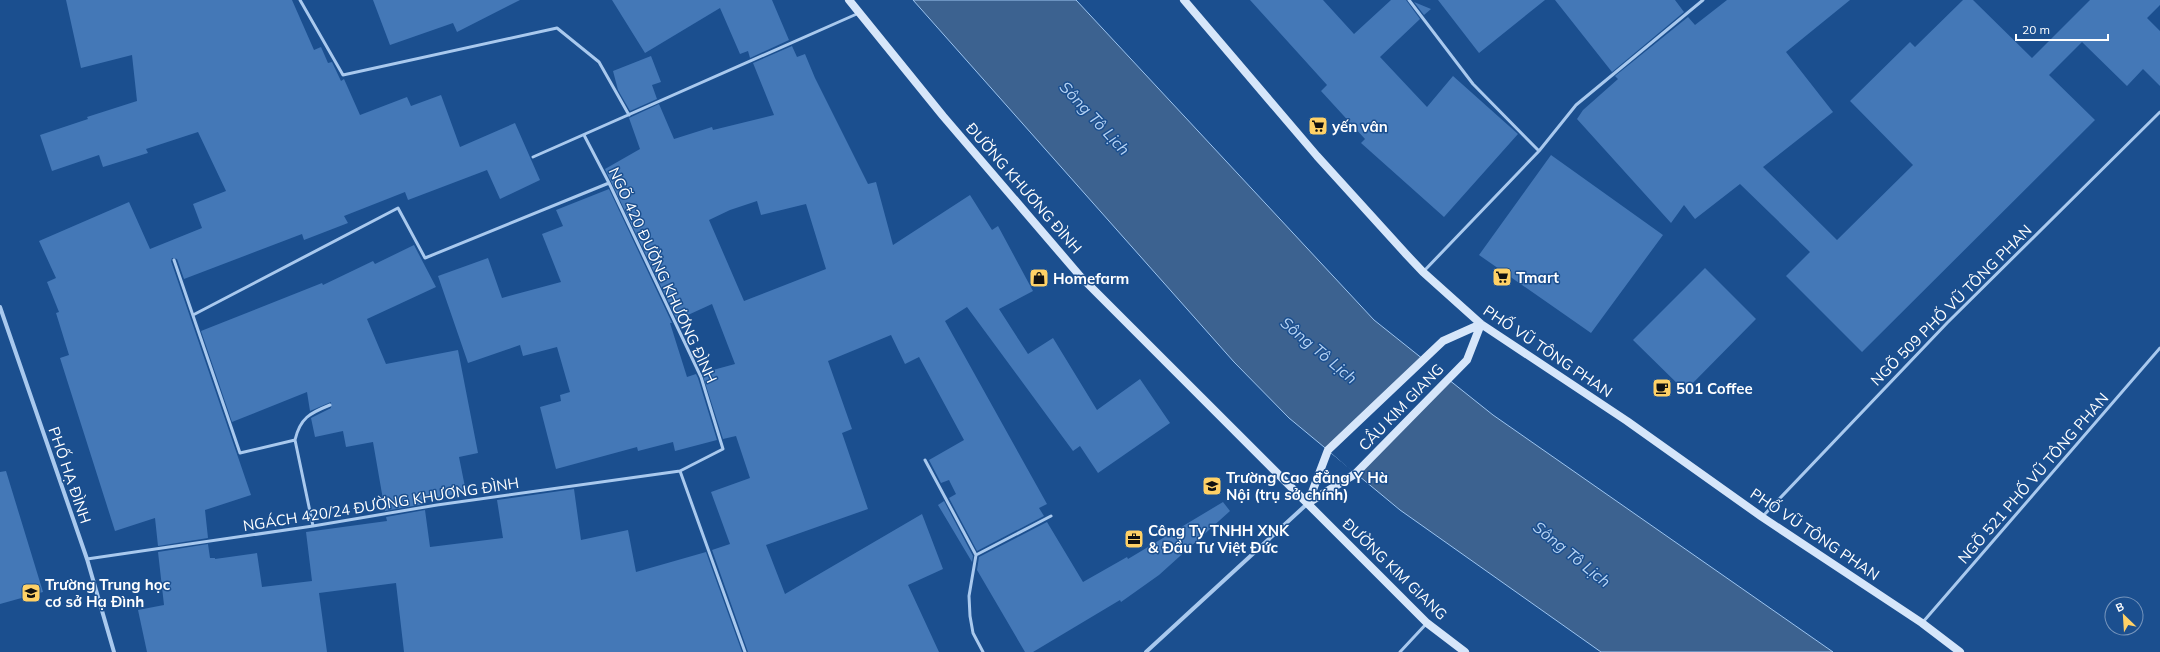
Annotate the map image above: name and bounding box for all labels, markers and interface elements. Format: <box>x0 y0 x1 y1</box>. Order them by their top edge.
scale bar <box>2016 16 2108 42</box>
text: 20 m <box>2022 22 2050 37</box>
water label: Sông Tô Lịch <box>1056 77 1134 159</box>
supermarket icon: yến vân <box>1307 115 1329 137</box>
place label: yến vân <box>1331 117 1388 136</box>
street label: ĐƯỜNG KHƯƠNG ĐÌNH <box>962 119 1086 257</box>
street label: NGÕ 420 ĐƯỜNG KHƯƠNG ĐÌNH <box>605 164 721 386</box>
street label: NGÕ 509 PHỐ VŨ TÔNG PHAN <box>1866 220 2036 390</box>
supermarket icon: Tmart <box>1491 266 1513 288</box>
shop icon: Homefarm <box>1028 267 1050 289</box>
place label: Tmart <box>1516 268 1559 287</box>
place label: Homefarm <box>1053 269 1129 288</box>
street label: PHỐ VŨ TÔNG PHAN <box>1480 300 1617 401</box>
water label: Sông Tô Lịch <box>1277 312 1361 388</box>
street label: CẦU KIM GIANG <box>1354 359 1447 455</box>
cafe icon: 501 Coffee <box>1651 377 1673 399</box>
place label: 501 Coffee <box>1676 379 1753 398</box>
street label: NGÕ 521 PHỐ VŨ TÔNG PHAN <box>1953 388 2112 567</box>
street label: PHỐ HẠ ĐÌNH <box>45 424 96 526</box>
place label: Trường Cao đẳng Y Hà Nội (trụ sở chính) <box>1226 468 1388 504</box>
street label: NGÁCH 420/24 ĐƯỜNG KHƯƠNG ĐÌNH <box>242 473 520 535</box>
school or university icon: Trường Cao đẳng Y Hà Nội (trụ sở chính) <box>1201 475 1223 497</box>
street label: PHỐ VŨ TÔNG PHAN <box>1747 483 1884 584</box>
street label: ĐƯỜNG KIM GIANG <box>1339 514 1451 624</box>
water label: Sông Tô Lịch <box>1529 517 1615 591</box>
place label: Công Ty TNHH XNK & Đầu Tư Việt Đức <box>1148 521 1290 557</box>
office icon: Công Ty TNHH XNK & Đầu Tư Việt Đức <box>1123 528 1145 550</box>
place label: Trường Trung học cơ sở Hạ Đình <box>45 575 171 611</box>
school or university icon: Trường Trung học cơ sở Hạ Đình <box>20 582 42 604</box>
north arrow <box>2104 596 2144 636</box>
text: B <box>2113 599 2127 615</box>

